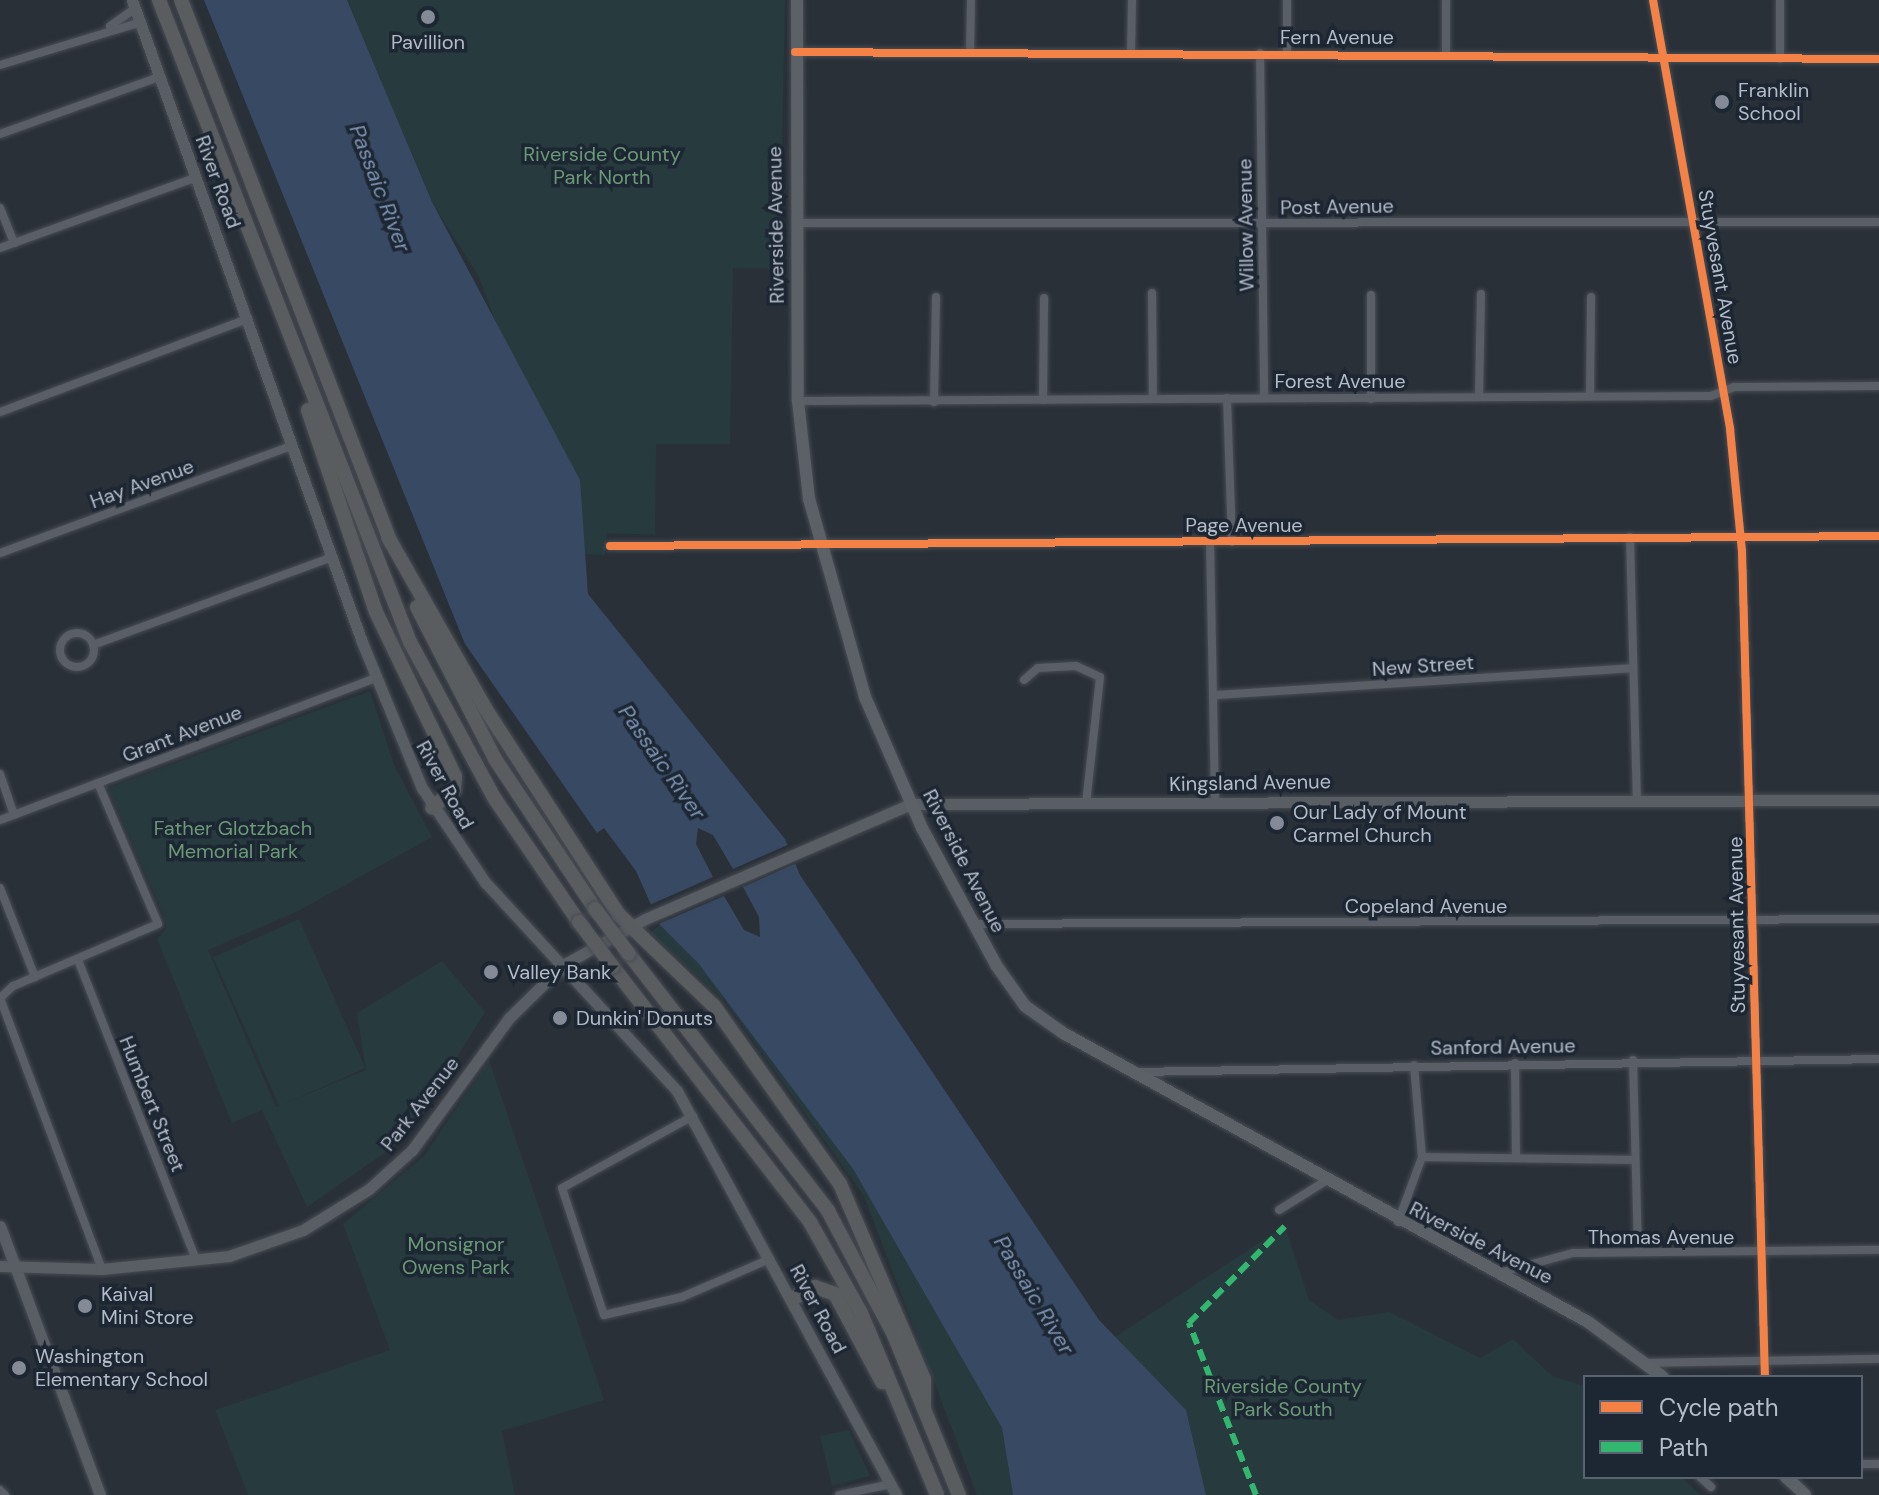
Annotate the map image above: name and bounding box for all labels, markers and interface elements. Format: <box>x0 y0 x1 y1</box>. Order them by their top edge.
marker: Pavillion <box>419 8 437 26</box>
street label: Fern Avenue <box>1280 25 1394 49</box>
place label: Pavillion <box>391 30 465 54</box>
place label: Franklin School <box>1738 78 1809 125</box>
marker: Franklin School <box>1713 93 1731 111</box>
water label: Passaic River <box>344 121 416 255</box>
street label: River Road <box>190 132 246 232</box>
park label: Riverside County Park North <box>523 142 681 189</box>
street label: Riverside Avenue <box>763 146 789 304</box>
street label: Willow Avenue <box>1233 158 1259 292</box>
street label: Stuyvesant Avenue <box>1693 188 1747 366</box>
street label: Post Avenue <box>1280 194 1394 220</box>
street label: Forest Avenue <box>1274 369 1406 393</box>
street label: Hay Avenue <box>87 454 197 514</box>
street label: Page Avenue <box>1185 513 1303 537</box>
street label: New Street <box>1371 650 1475 682</box>
street label: Grant Avenue <box>119 700 245 768</box>
water label: Passaic River <box>613 700 711 824</box>
street label: River Road <box>411 737 479 833</box>
street label: Kingsland Avenue <box>1169 770 1331 796</box>
street label: Riverside Avenue <box>918 785 1010 937</box>
place label: Our Lady of Mount Carmel Church <box>1293 800 1466 847</box>
marker: Our Lady of Mount Carmel Church <box>1268 814 1286 832</box>
park label: Father Glotzbach Memorial Park <box>154 816 312 863</box>
street label: Stuyvesant Avenue <box>1723 836 1751 1014</box>
street label: Copeland Avenue <box>1345 894 1507 918</box>
place label: Valley Bank <box>507 960 611 984</box>
marker: Valley Bank <box>482 963 500 981</box>
place label: Dunkin' Donuts <box>576 1006 713 1030</box>
marker: Dunkin' Donuts <box>551 1009 569 1027</box>
street label: Humbert Street <box>114 1033 190 1175</box>
street label: Sanford Avenue <box>1430 1034 1576 1060</box>
street label: Park Avenue <box>376 1052 464 1156</box>
street label: Riverside Avenue <box>1405 1197 1557 1289</box>
street label: Thomas Avenue <box>1588 1225 1734 1249</box>
water label: Passaic River <box>988 1231 1080 1359</box>
park label: Monsignor Owens Park <box>402 1232 510 1279</box>
street label: River Road <box>785 1260 851 1358</box>
place label: Kaival Mini Store <box>101 1282 194 1329</box>
marker: Kaival Mini Store <box>76 1297 94 1315</box>
place label: Washington Elementary School <box>35 1344 208 1391</box>
marker: Washington Elementary School <box>10 1359 28 1377</box>
park label: Riverside County Park South <box>1204 1375 1362 1422</box>
legend <box>1583 1375 1863 1479</box>
text: Cycle path <box>1659 1392 1778 1423</box>
text: Path <box>1659 1432 1708 1463</box>

